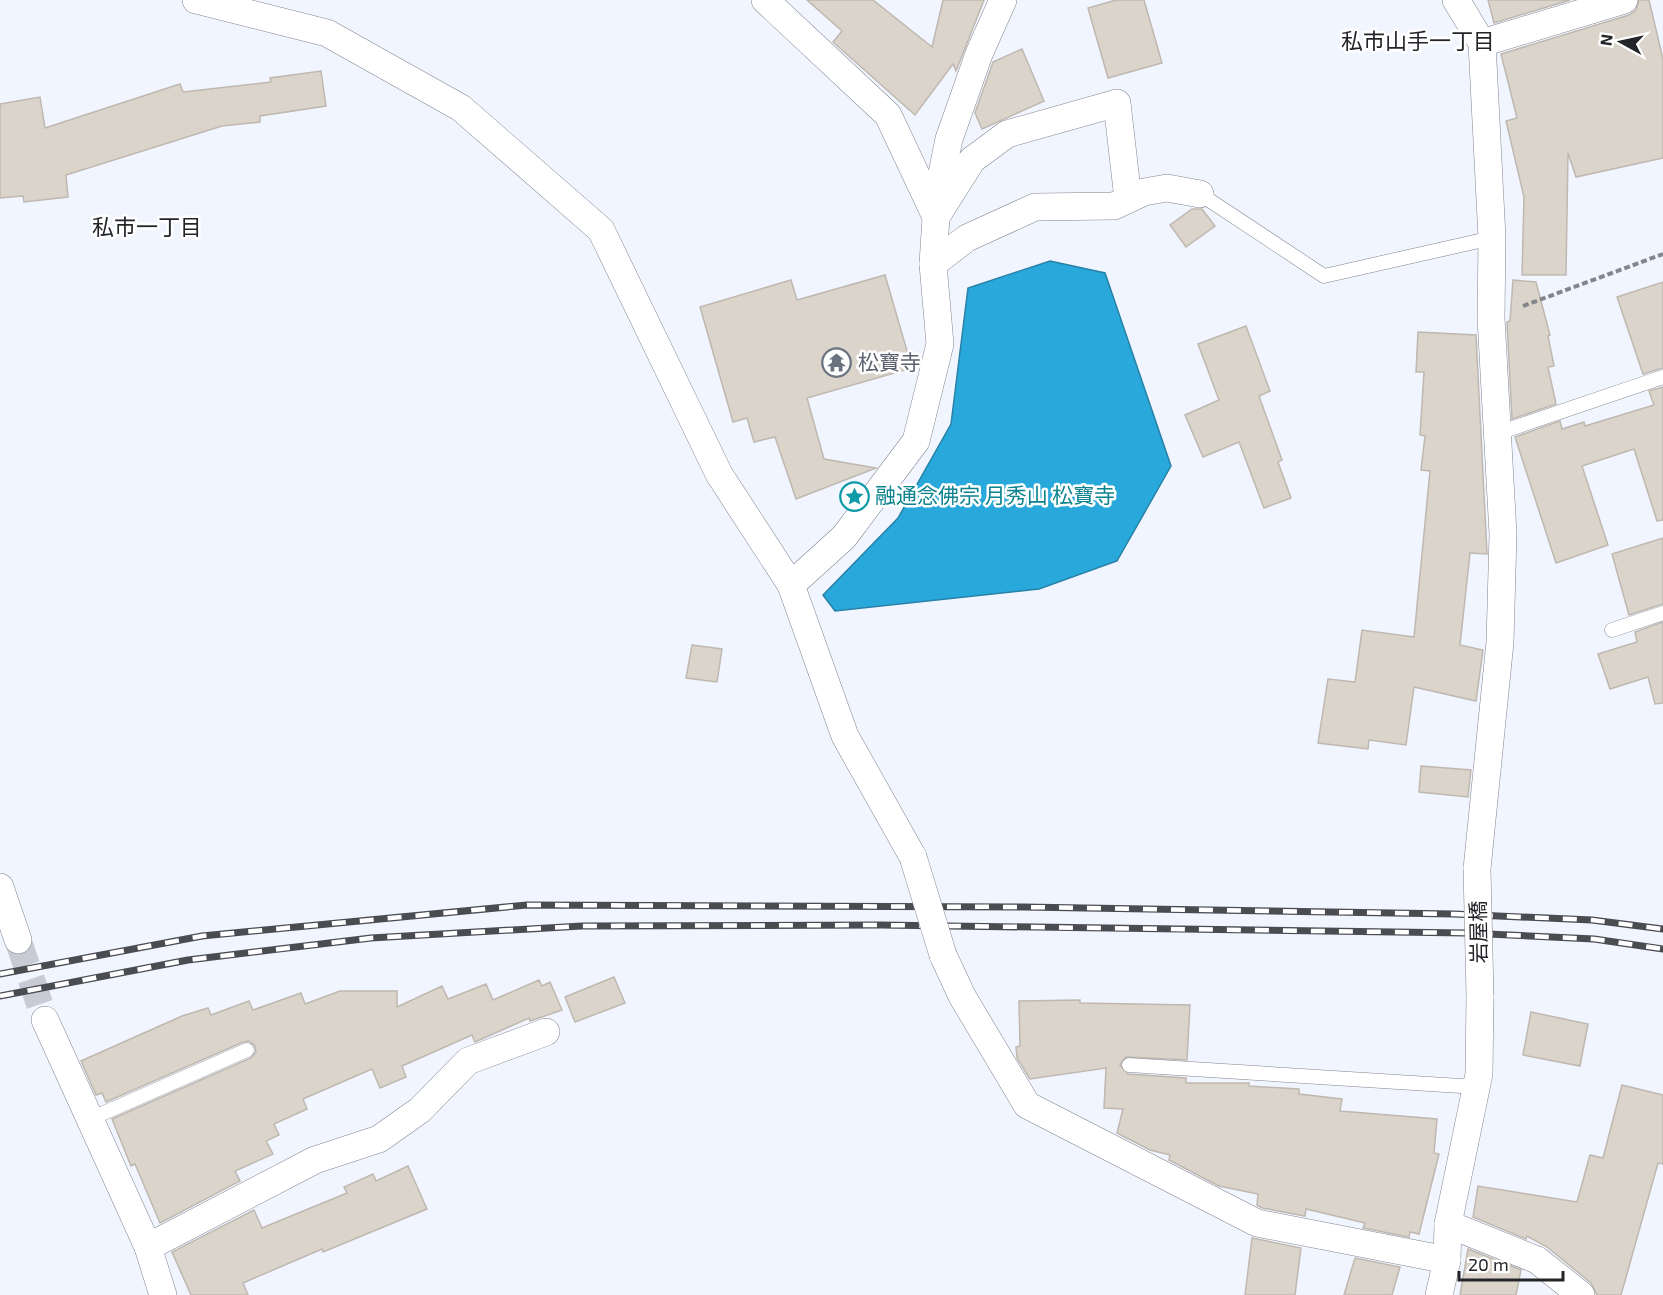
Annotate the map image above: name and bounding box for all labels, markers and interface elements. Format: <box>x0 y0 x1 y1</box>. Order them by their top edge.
north arrow <box>1591 12 1651 72</box>
district label: 私市山手一丁目 <box>1341 27 1495 53</box>
text: N <box>1595 33 1616 47</box>
district label: 私市一丁目 <box>92 213 202 239</box>
temple icon: 松寶寺 <box>821 347 853 379</box>
place label: 松寶寺 <box>858 349 921 374</box>
place icon: 融通念佛宗 月秀山 松寶寺 <box>838 480 870 512</box>
place label: 融通念佛宗 月秀山 松寶寺 <box>875 482 1115 507</box>
street label: 岩屋橋 <box>1464 900 1491 964</box>
scale bar <box>1459 1244 1562 1282</box>
text: 20 m <box>1468 1253 1509 1275</box>

